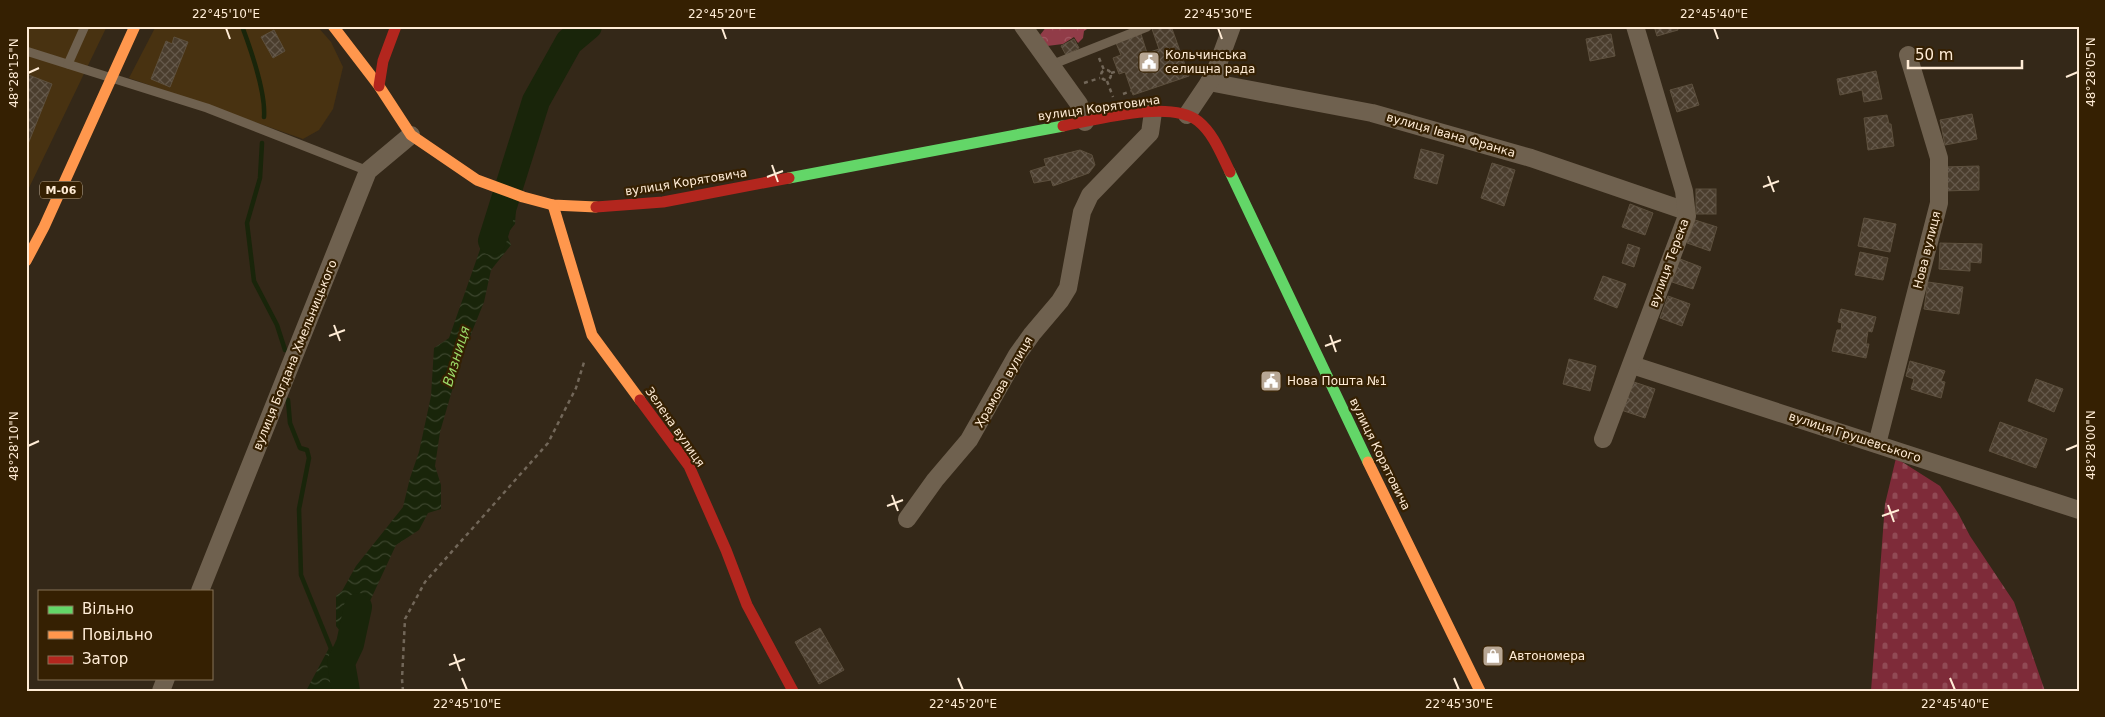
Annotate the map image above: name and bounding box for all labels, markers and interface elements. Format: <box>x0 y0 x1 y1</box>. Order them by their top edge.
text: 22°45'10"E <box>192 7 260 21</box>
text: 22°45'20"E <box>688 7 756 21</box>
text: 22°45'30"E <box>1184 7 1252 21</box>
text: 22°45'40"E <box>1680 7 1748 21</box>
text: 48°28'05"N <box>2084 37 2098 107</box>
text: 48°28'15"N <box>7 38 21 108</box>
scale bar <box>1908 38 2021 70</box>
text: 50 m <box>1915 46 1953 64</box>
place label: Кольчинська селищна рада <box>1165 48 1255 76</box>
public building icon: Кольчинська селищна рада <box>1137 50 1161 74</box>
street label: вулиця Корятовича <box>1037 92 1161 124</box>
street label: вулиця Івана Франка <box>1385 110 1517 160</box>
street label: вулиця Корятовича <box>624 165 748 199</box>
road number: М-06 <box>40 182 82 198</box>
street label: Нова вулиця <box>1911 210 1943 290</box>
street label: вулиця Терека <box>1646 217 1692 309</box>
street label: вулиця Богдана Хмельницького <box>250 258 340 452</box>
water label: Визниця <box>439 324 473 388</box>
street label: Храмова вулиця <box>972 334 1036 430</box>
public building icon: Нова Пошта №1 <box>1259 369 1283 393</box>
place label: Нова Пошта №1 <box>1287 374 1387 388</box>
street label: Зелена вулиця <box>642 384 708 470</box>
street label: вулиця Корятовича <box>1347 396 1413 512</box>
street label: вулиця Грушевського <box>1787 409 1923 465</box>
text: 48°28'00"N <box>2084 410 2098 480</box>
text: 48°28'10"N <box>7 411 21 481</box>
legend <box>38 590 212 680</box>
text: Вільно <box>82 600 134 618</box>
text: Повільно <box>82 626 153 644</box>
shop icon: Автономера <box>1481 644 1505 668</box>
place label: Автономера <box>1509 649 1585 663</box>
text: Затор <box>82 650 128 668</box>
text: 22°45'10"E <box>433 697 501 711</box>
text: 22°45'20"E <box>929 697 997 711</box>
text: 22°45'30"E <box>1425 697 1493 711</box>
text: 22°45'40"E <box>1921 697 1989 711</box>

